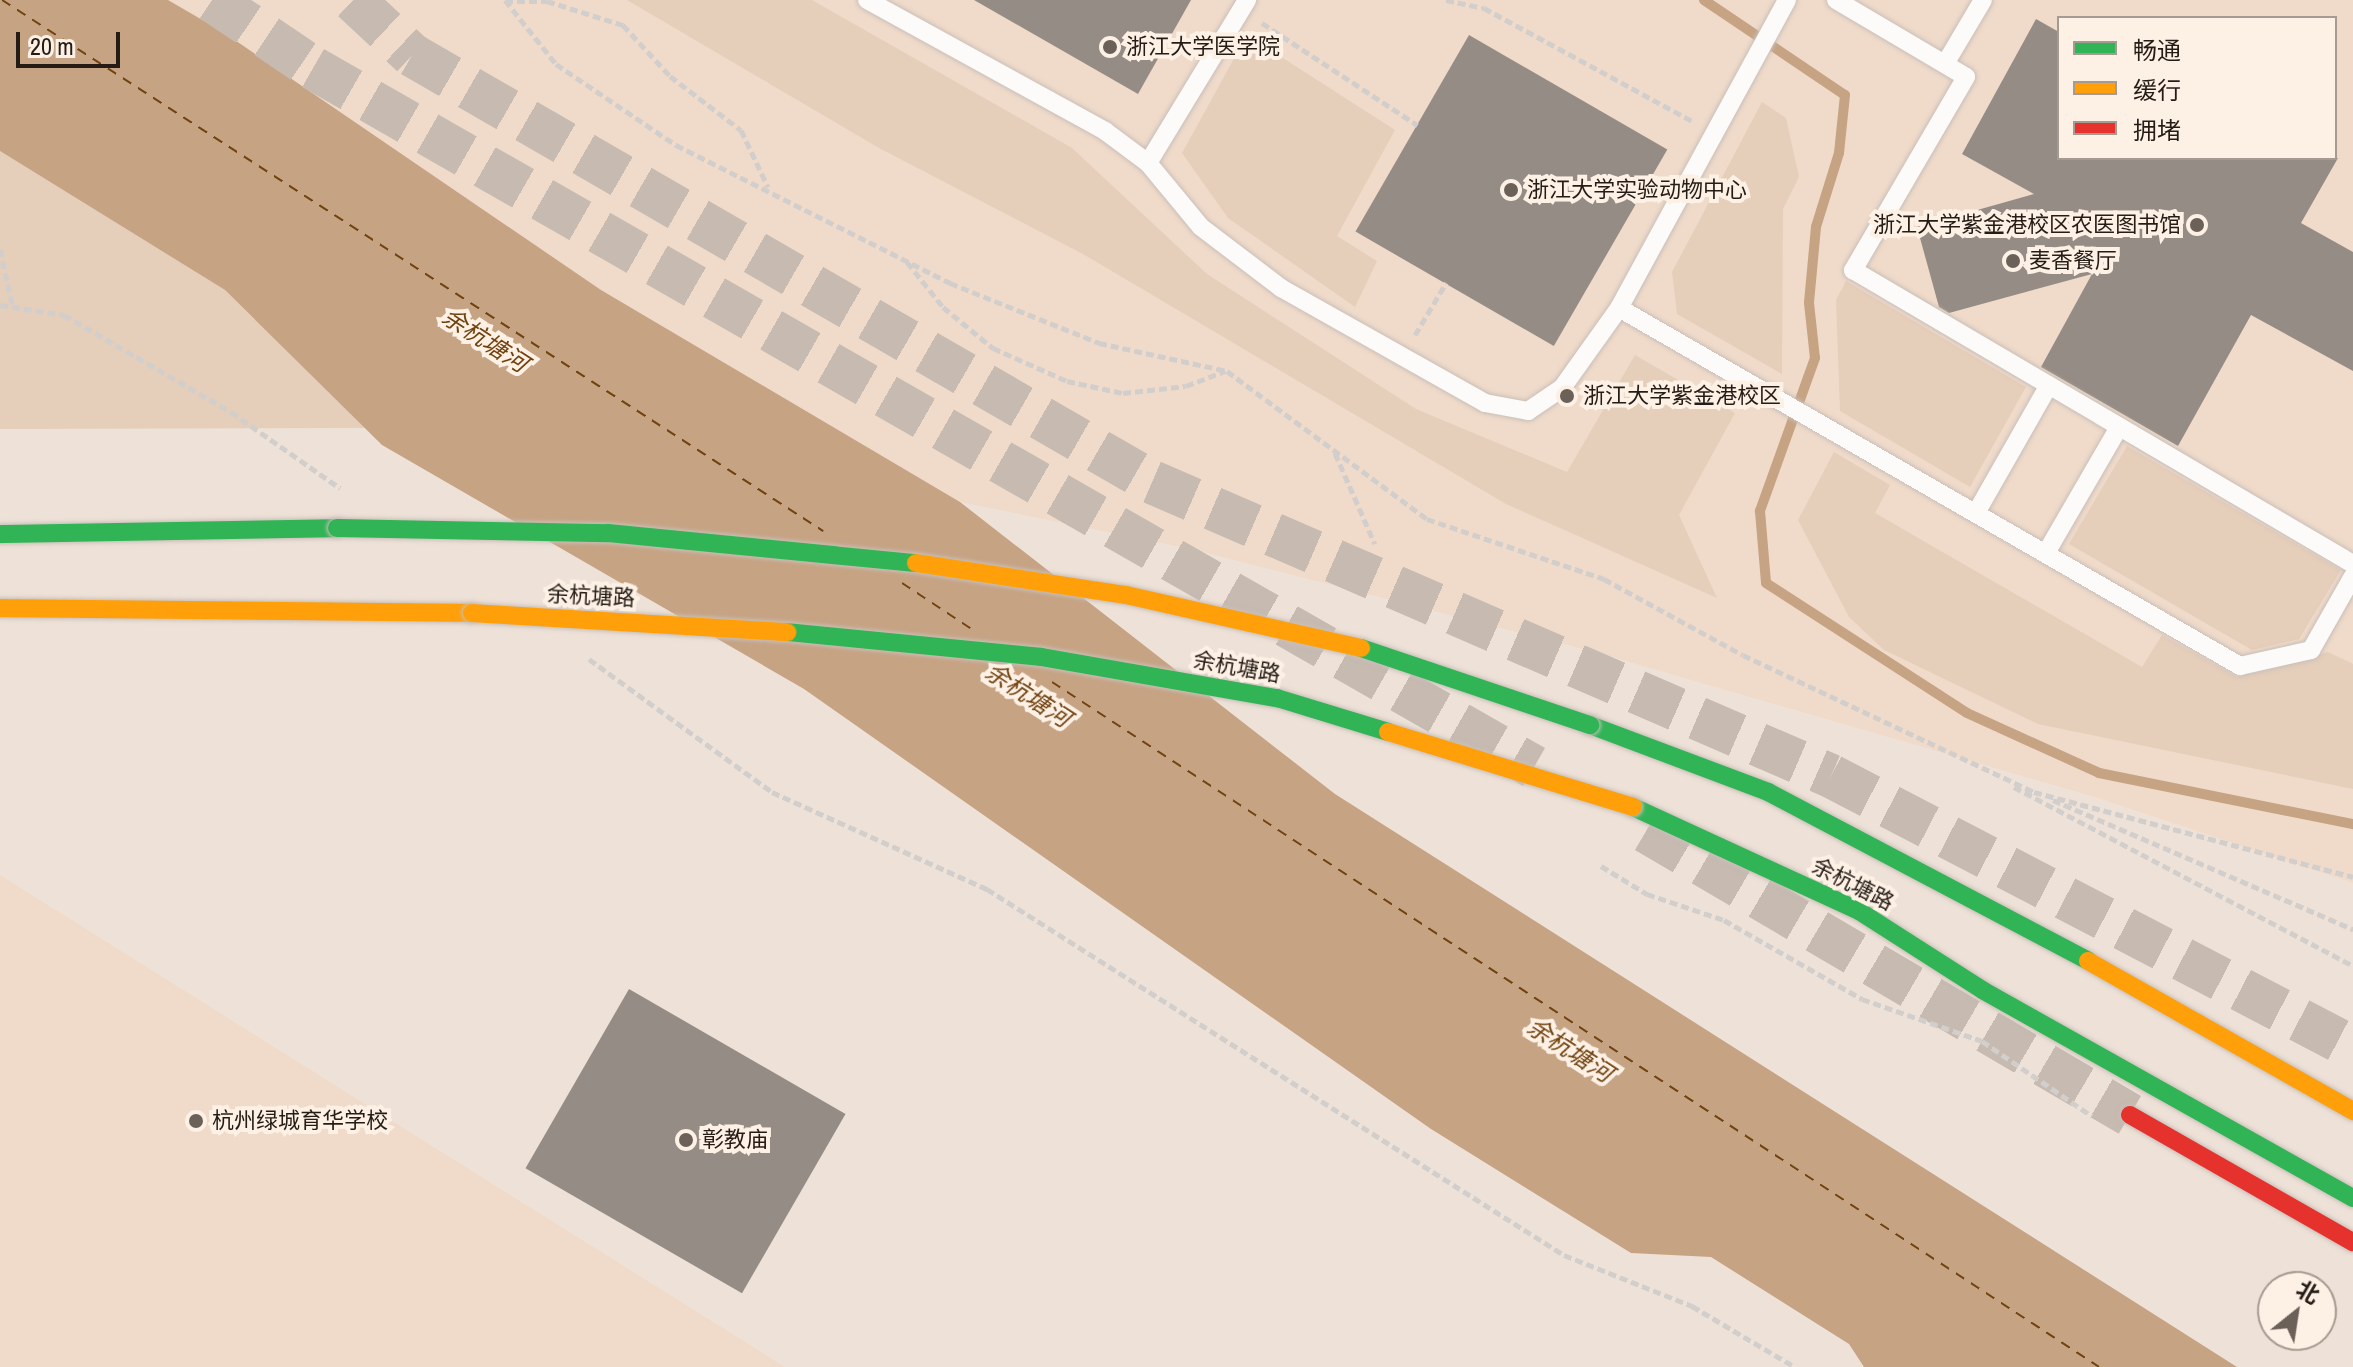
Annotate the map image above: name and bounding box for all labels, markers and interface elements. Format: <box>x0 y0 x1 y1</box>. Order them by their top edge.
scale bar <box>20 16 124 66</box>
legend <box>2057 16 2337 160</box>
text: 20 m <box>30 30 74 62</box>
place label: 浙江大学医学院 <box>1126 34 1280 60</box>
text: 畅通 <box>2133 34 2181 66</box>
marker: 浙江大学医学院 <box>1101 38 1119 56</box>
text: 缓行 <box>2133 74 2181 106</box>
text: 拥堵 <box>2133 114 2181 146</box>
place label: 浙江大学实验动物中心 <box>1527 177 1747 203</box>
marker: 浙江大学实验动物中心 <box>1502 181 1520 199</box>
place label: 浙江大学紫金港校区农医图书馆 <box>1873 212 2181 238</box>
marker: 浙江大学紫金港校区农医图书馆 <box>2188 216 2206 234</box>
place label: 麦香餐厅 <box>2029 248 2117 274</box>
marker: 麦香餐厅 <box>2004 252 2022 270</box>
water label: 余杭塘河 <box>437 302 533 378</box>
place label: 浙江大学紫金港校区 <box>1583 383 1781 409</box>
marker: 浙江大学紫金港校区 <box>1558 387 1576 405</box>
street label: 余杭塘路 <box>546 581 636 611</box>
street label: 余杭塘路 <box>1191 646 1283 688</box>
water label: 余杭塘河 <box>980 657 1076 733</box>
street label: 余杭塘路 <box>1808 852 1898 916</box>
water label: 余杭塘河 <box>1522 1012 1618 1088</box>
place label: 杭州绿城育华学校 <box>212 1108 388 1134</box>
marker: 杭州绿城育华学校 <box>187 1112 205 1130</box>
place label: 彰教庙 <box>702 1127 768 1153</box>
marker: 彰教庙 <box>677 1131 695 1149</box>
north arrow <box>2257 1271 2337 1351</box>
text: 北 <box>2291 1273 2325 1310</box>

